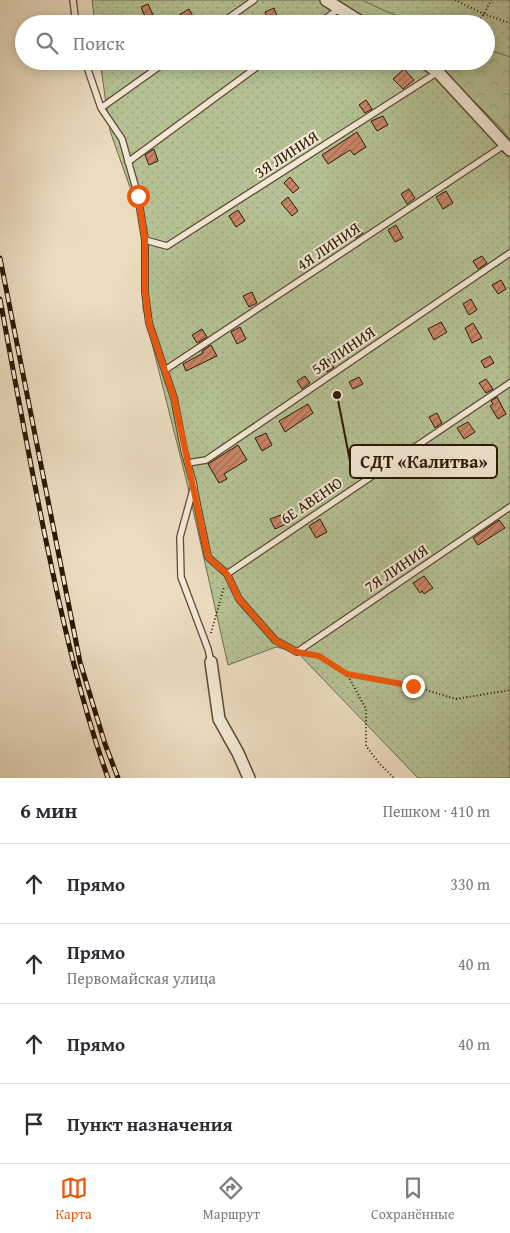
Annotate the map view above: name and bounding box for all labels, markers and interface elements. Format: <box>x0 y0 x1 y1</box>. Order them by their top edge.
search box <box>15 15 495 70</box>
icon: search <box>33 29 61 57</box>
text: Поиск <box>73 29 125 57</box>
street label: 3Я ЛИНИЯ <box>249 124 323 184</box>
route start <box>127 185 150 208</box>
street label: 4Я ЛИНИЯ <box>291 215 365 276</box>
street label: 5Я ЛИНИЯ <box>306 319 380 380</box>
callout: СДТ «Калитва» <box>350 445 497 478</box>
text: СДТ «Калитва» <box>360 448 488 475</box>
street label: 6Е АВЕНЮ <box>275 470 347 530</box>
street label: 7Я ЛИНИЯ <box>359 537 433 598</box>
route end <box>402 675 425 698</box>
text: 6 мин <box>20 795 77 826</box>
text: Пешком · 410 m <box>383 799 490 823</box>
icon: ahead <box>20 870 48 898</box>
text: Прямо <box>67 870 125 898</box>
text: 330 m <box>450 872 490 896</box>
text: Прямо <box>67 938 125 966</box>
icon: ahead <box>20 950 48 978</box>
text: 40 m <box>458 952 490 976</box>
text: Первомайская улица <box>67 966 216 990</box>
icon: ahead <box>20 1030 48 1058</box>
text: Прямо <box>67 1030 125 1058</box>
text: 40 m <box>458 1032 490 1056</box>
icon: arrive <box>20 1110 48 1138</box>
text: Пункт назначения <box>67 1110 233 1138</box>
tab: Карта <box>56 1174 92 1224</box>
tab: Маршрут <box>203 1174 260 1224</box>
tab: Сохранённые <box>371 1174 454 1224</box>

